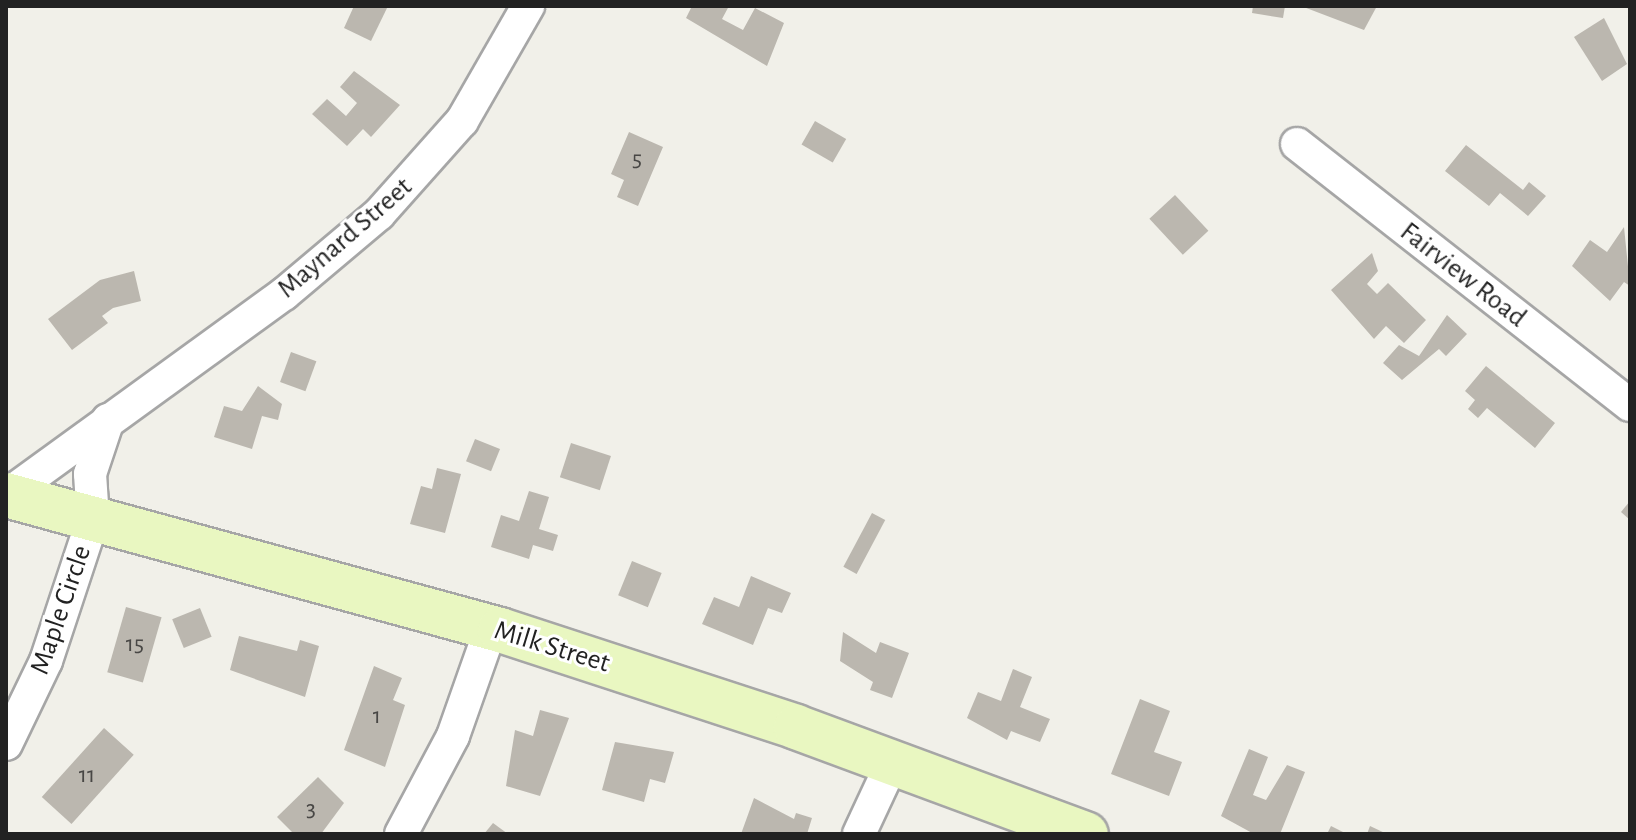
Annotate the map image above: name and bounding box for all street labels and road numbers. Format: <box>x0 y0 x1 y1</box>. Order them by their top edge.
street label: Maynard Street <box>271 170 419 306</box>
street label: Fairview Road <box>1393 215 1533 335</box>
street label: Maple Circle <box>23 541 99 679</box>
street label: Milk Street <box>490 614 614 680</box>

